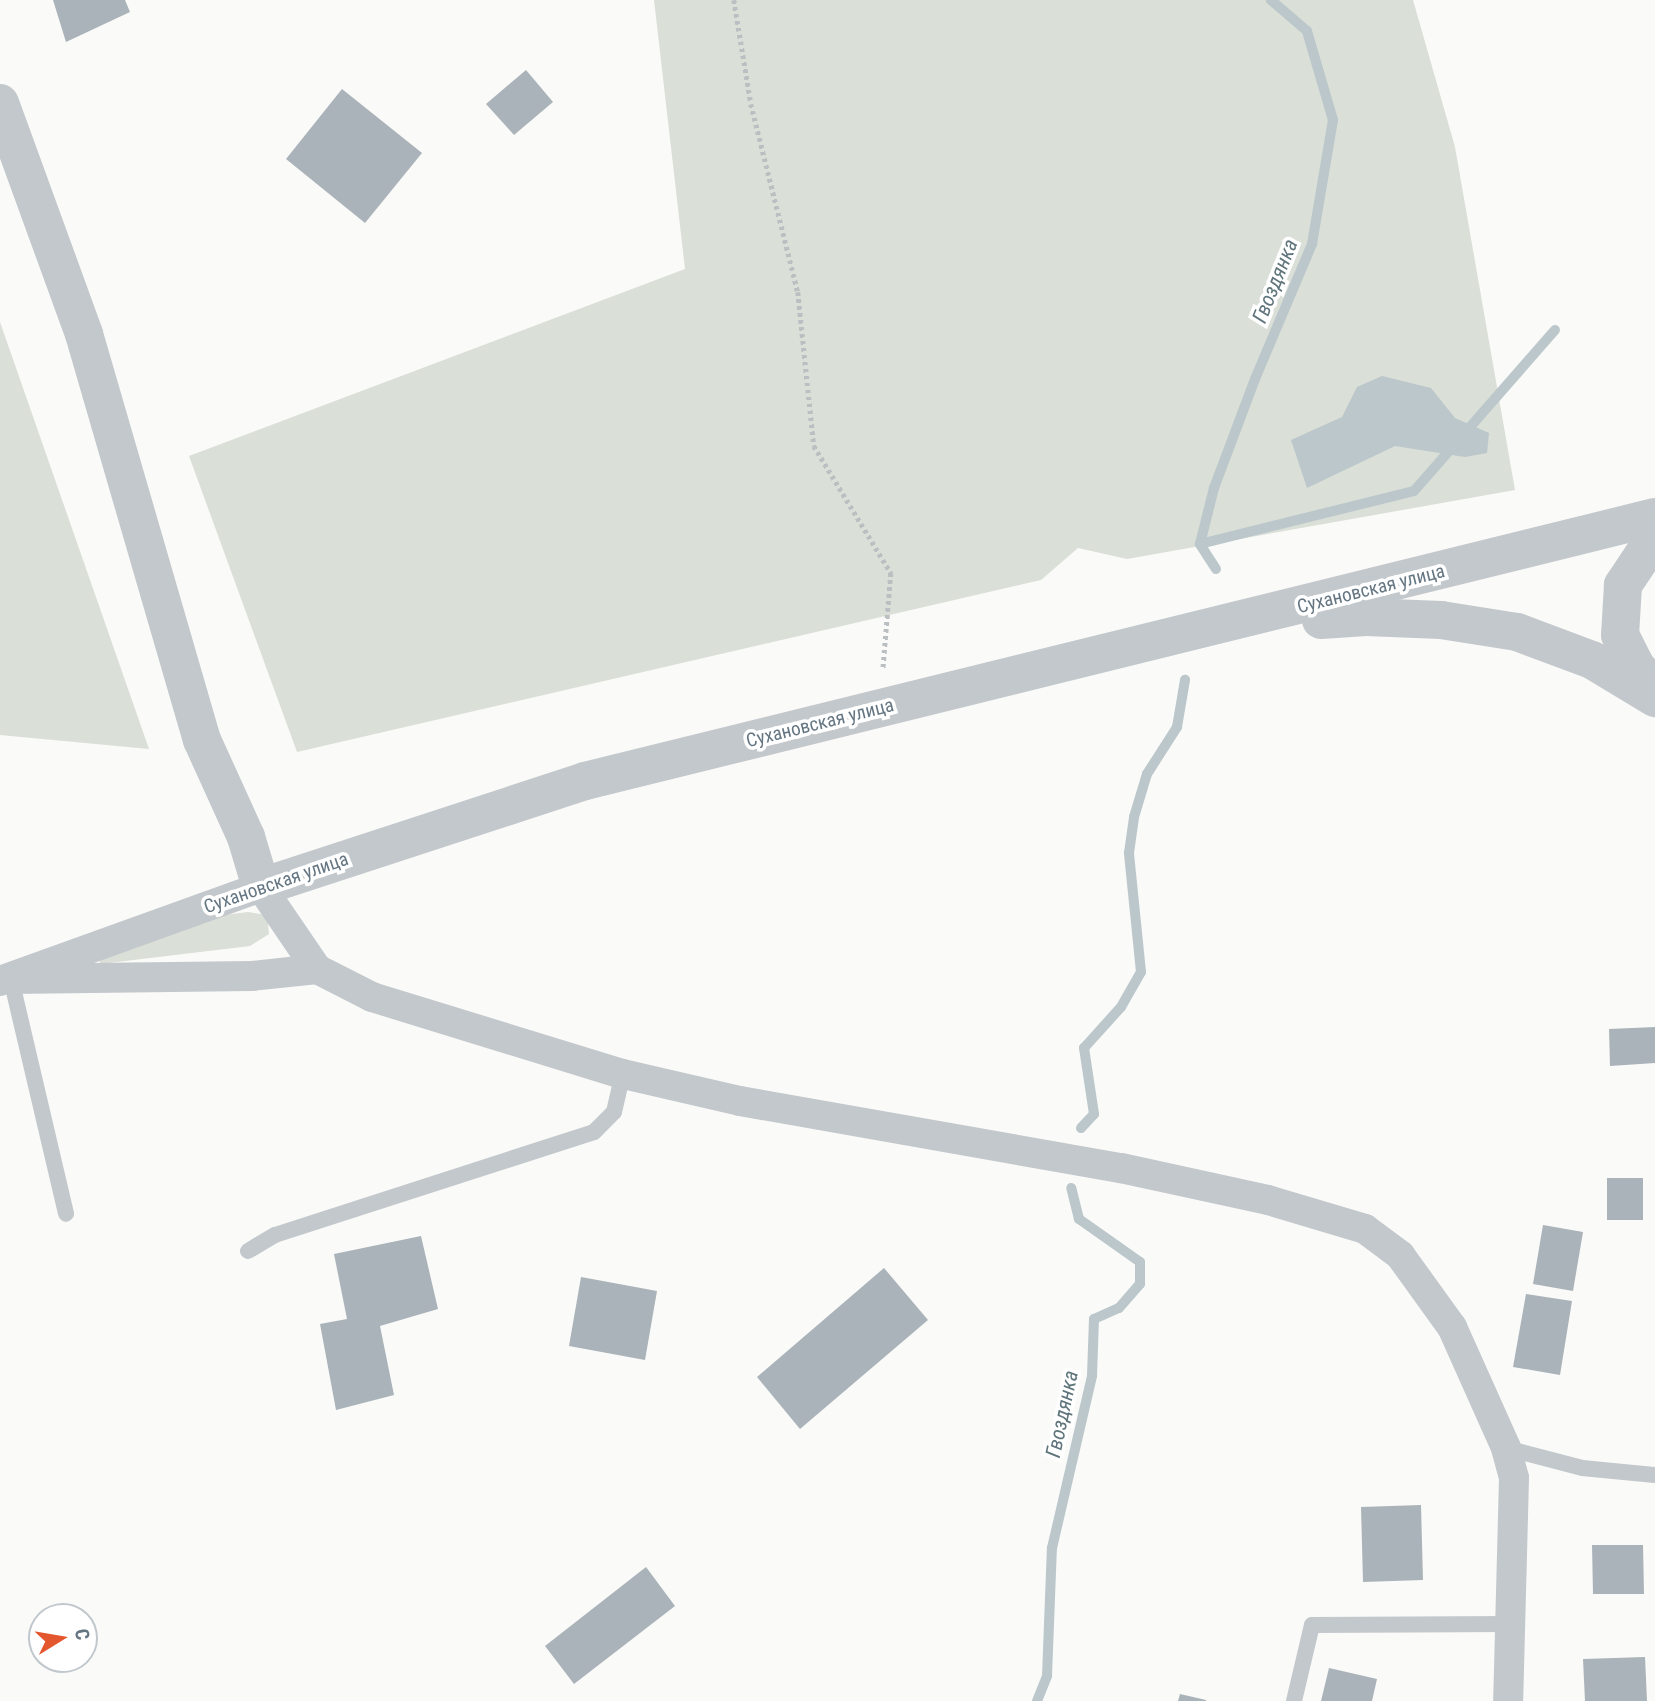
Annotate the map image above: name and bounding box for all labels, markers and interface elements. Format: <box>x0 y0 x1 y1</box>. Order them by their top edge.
water label: Гвоздянка <box>1247 235 1303 327</box>
street label: Сухановская улица <box>1295 560 1447 618</box>
street label: Сухановская улица <box>744 694 896 752</box>
street label: Сухановская улица <box>201 848 351 918</box>
water label: Гвоздянка <box>1040 1368 1084 1460</box>
north arrow <box>28 1603 98 1673</box>
text: С <box>70 1627 94 1642</box>

